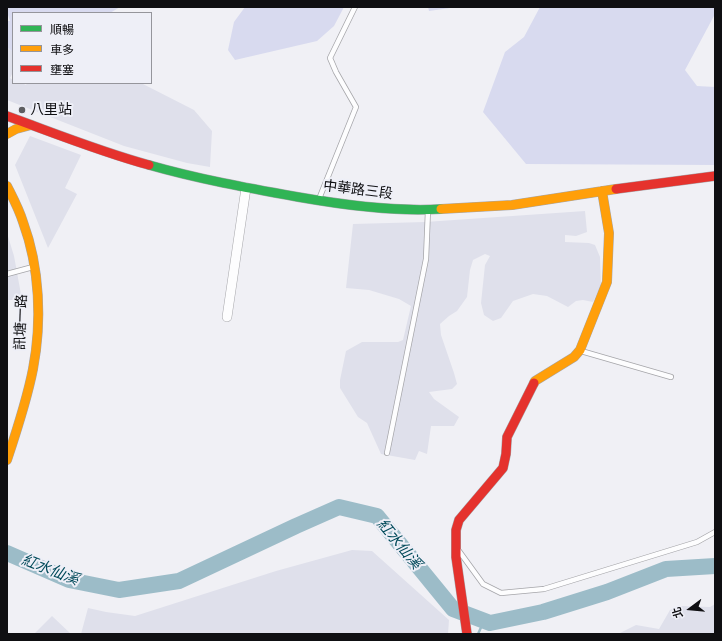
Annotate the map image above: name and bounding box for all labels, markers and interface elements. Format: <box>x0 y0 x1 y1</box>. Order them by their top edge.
legend <box>12 12 152 84</box>
text: 順暢 <box>50 24 74 36</box>
text: 車多 <box>50 44 74 56</box>
text: 壅塞 <box>50 64 74 76</box>
place label: 八里站 <box>30 102 72 118</box>
marker: 八里站 <box>17 105 27 115</box>
street label: 中華路三段 <box>322 177 394 203</box>
street label: 訊塘一路 <box>12 294 30 350</box>
water label: 紅水仙溪 <box>373 515 425 573</box>
water label: 紅水仙溪 <box>19 551 81 589</box>
north arrow <box>670 589 710 629</box>
text: 北 <box>671 606 685 619</box>

